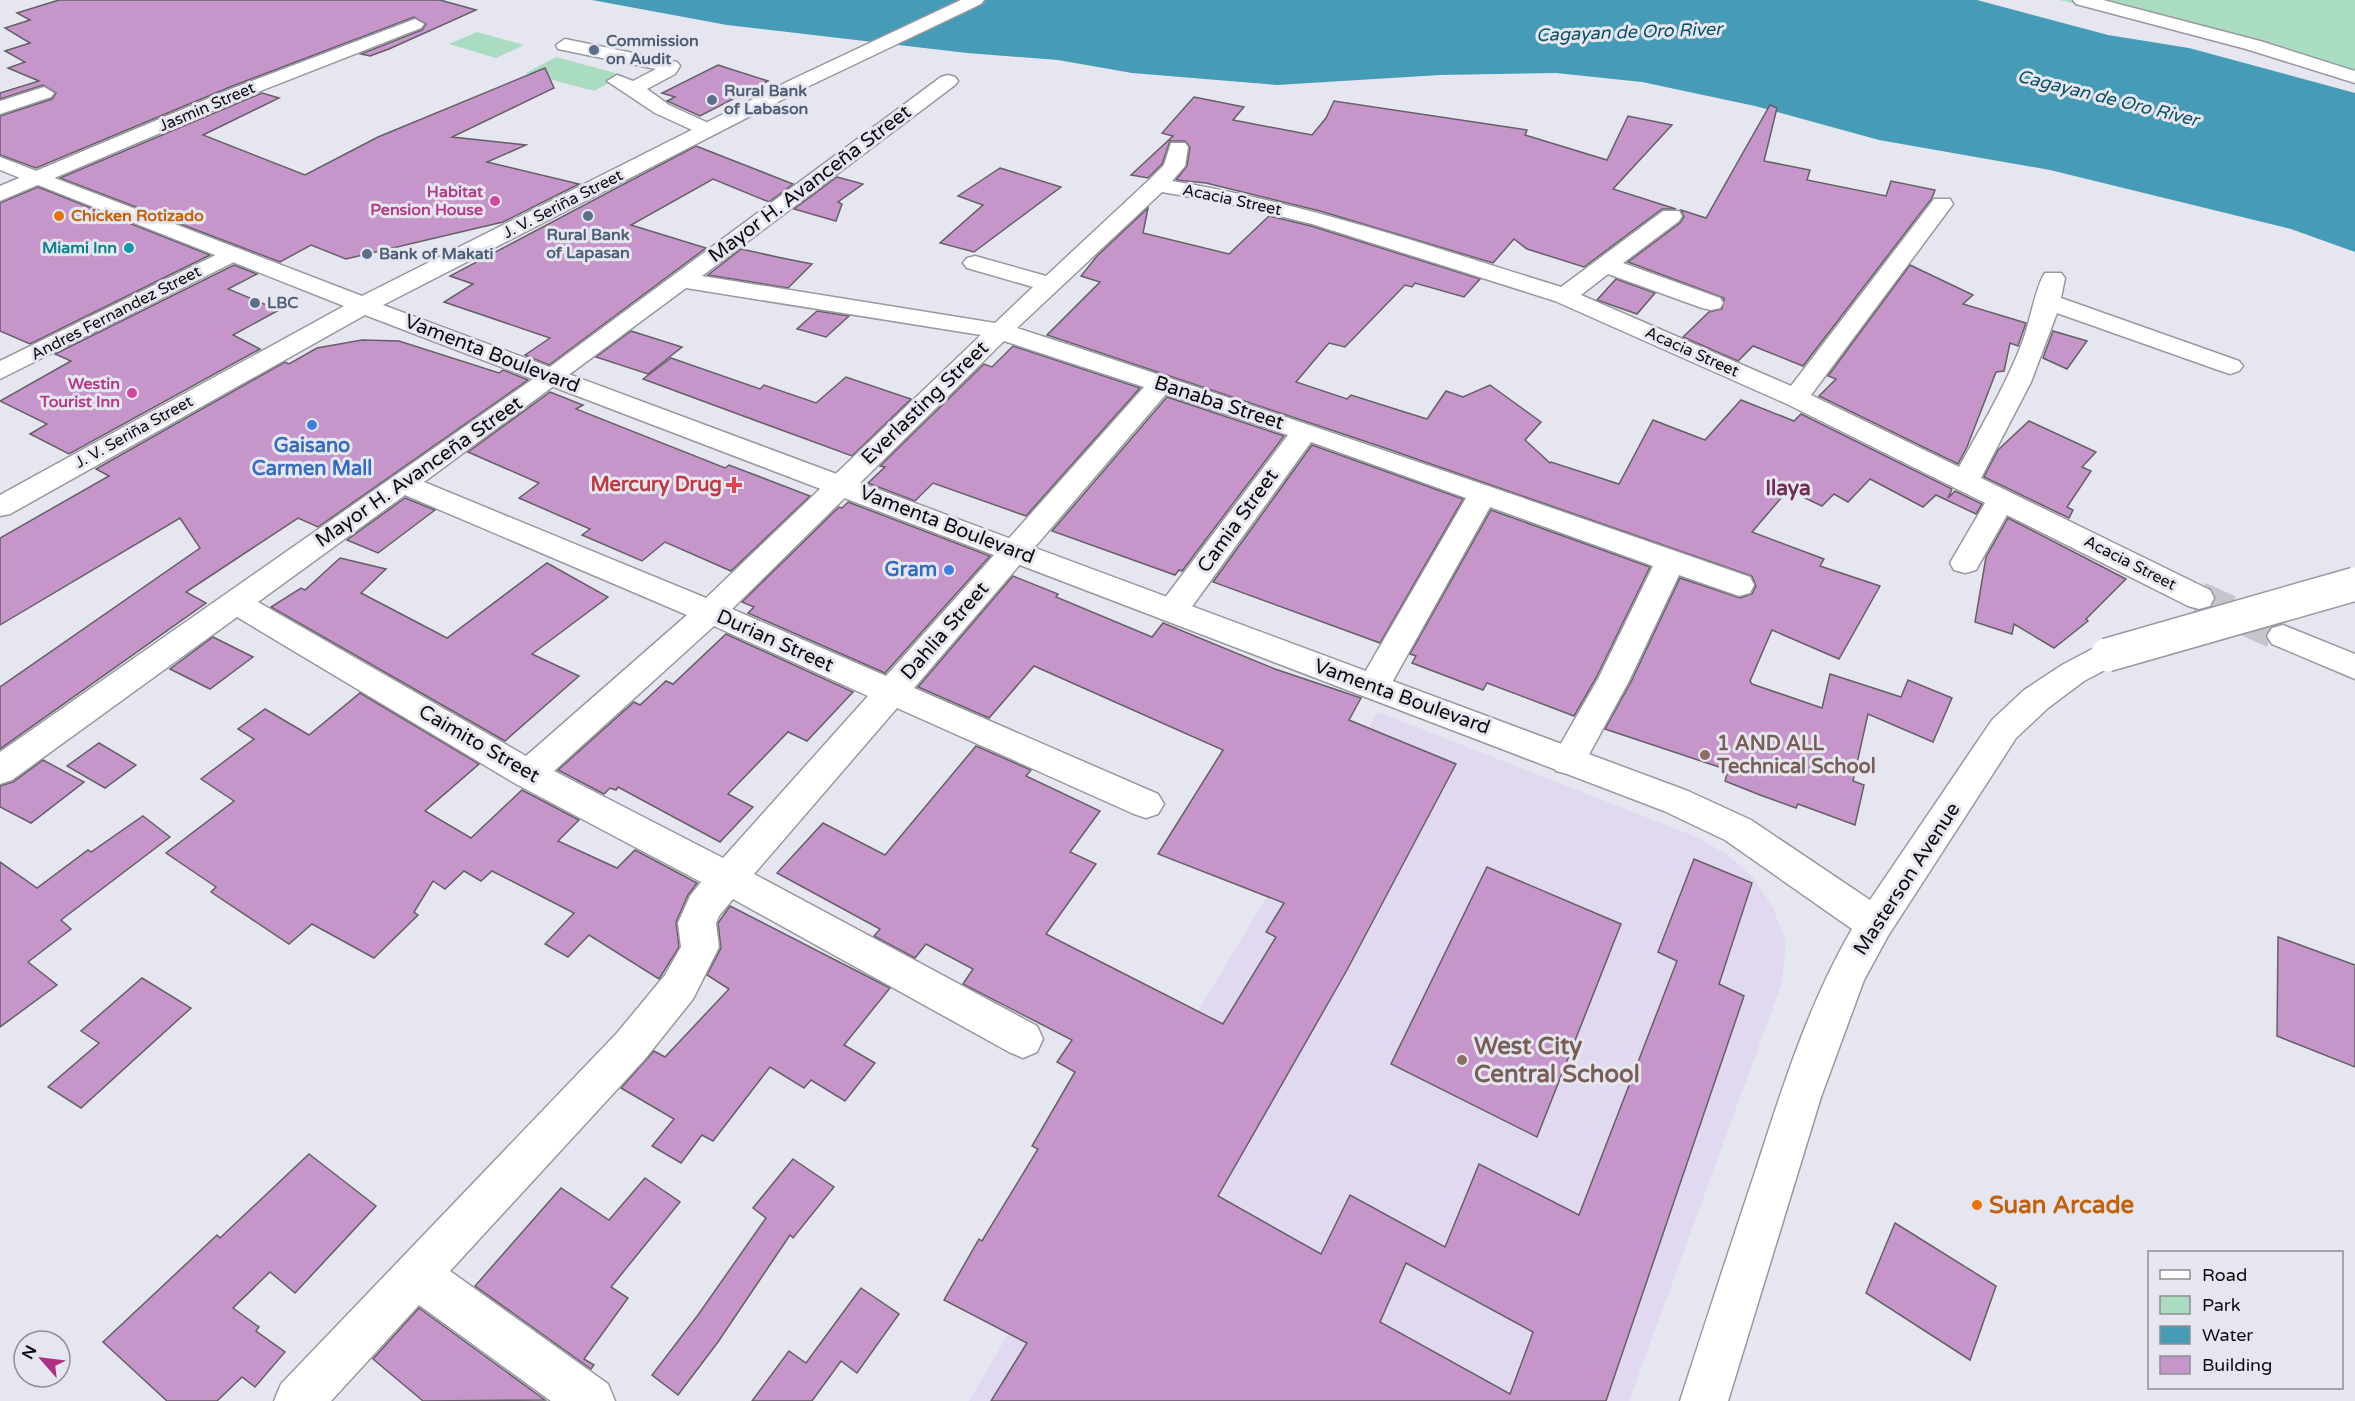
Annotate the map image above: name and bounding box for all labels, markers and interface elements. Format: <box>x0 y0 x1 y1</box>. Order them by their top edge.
water label: Cagayan de Oro River <box>1536 18 1724 46</box>
place label: Commission on Audit <box>606 31 699 69</box>
marker: Commission on Audit <box>587 43 601 57</box>
water label: Cagayan de Oro River <box>2015 65 2203 132</box>
street label: Jasmin Street <box>156 78 258 136</box>
place label: Rural Bank of Labason <box>724 81 808 119</box>
marker: Rural Bank of Labason <box>705 93 719 107</box>
street label: Mayor H. Avanceña Street <box>704 100 916 268</box>
street label: J. V. Seriña Street <box>500 165 626 243</box>
street label: Acacia Street <box>1181 180 1283 220</box>
place label: Habitat Pension House <box>370 182 484 220</box>
marker: Habitat Pension House <box>488 194 502 208</box>
place label: Chicken Rotizado <box>71 206 204 226</box>
marker: Chicken Rotizado <box>52 209 66 223</box>
marker: Rural Bank of Lapasan <box>581 209 595 223</box>
place label: Rural Bank of Lapasan <box>546 225 630 263</box>
place label: Miami Inn <box>42 238 117 258</box>
marker: Miami Inn <box>122 241 136 255</box>
place label: Bank of Makati <box>379 244 494 264</box>
marker: Bank of Makati <box>360 247 374 261</box>
street label: Andres Fernandez Street <box>28 261 204 365</box>
place label: LBC <box>267 293 298 313</box>
marker: LBC <box>248 296 262 310</box>
street label: Vamenta Boulevard <box>401 310 583 398</box>
street label: Acacia Street <box>1642 322 1742 382</box>
street label: Everlasting Street <box>856 336 994 470</box>
street label: Banaba Street <box>1151 371 1287 435</box>
place label: Westin Tourist Inn <box>39 374 120 412</box>
marker: Westin Tourist Inn <box>125 386 139 400</box>
street label: J. V. Seriña Street <box>72 391 196 473</box>
street label: Mayor H. Avanceña Street <box>311 391 527 553</box>
marker: Gaisano Carmen Mall <box>305 418 319 432</box>
place label: Gaisano Carmen Mall <box>252 434 372 481</box>
street label: Camia Street <box>1192 464 1284 577</box>
place label: Mercury Drug <box>591 473 722 497</box>
district label: Ilaya <box>1765 476 1811 501</box>
marker: Mercury Drug <box>727 478 741 492</box>
street label: Vamenta Boulevard <box>856 481 1038 569</box>
street label: Acacia Street <box>2081 531 2179 595</box>
place label: Gram <box>885 558 937 582</box>
marker: Gram <box>942 563 956 577</box>
street label: Dahlia Street <box>896 577 994 685</box>
street label: Durian Street <box>713 605 838 678</box>
street label: Vamenta Boulevard <box>1311 654 1493 740</box>
street label: Caimito Street <box>414 700 544 788</box>
place label: 1 AND ALL Technical School <box>1716 732 1876 779</box>
marker: 1 AND ALL Technical School <box>1698 748 1712 762</box>
street label: Masterson Avenue <box>1849 798 1965 960</box>
place label: West City Central School <box>1474 1032 1640 1089</box>
marker: West City Central School <box>1455 1053 1469 1067</box>
place label: Suan Arcade <box>1989 1191 2135 1220</box>
marker: Suan Arcade <box>1970 1198 1984 1212</box>
legend <box>2148 1251 2343 1389</box>
text: Road <box>2202 1264 2247 1286</box>
text: Park <box>2202 1294 2241 1316</box>
text: Water <box>2202 1324 2253 1346</box>
north arrow <box>12 1329 72 1389</box>
text: N <box>18 1342 41 1363</box>
text: Building <box>2202 1354 2272 1376</box>

